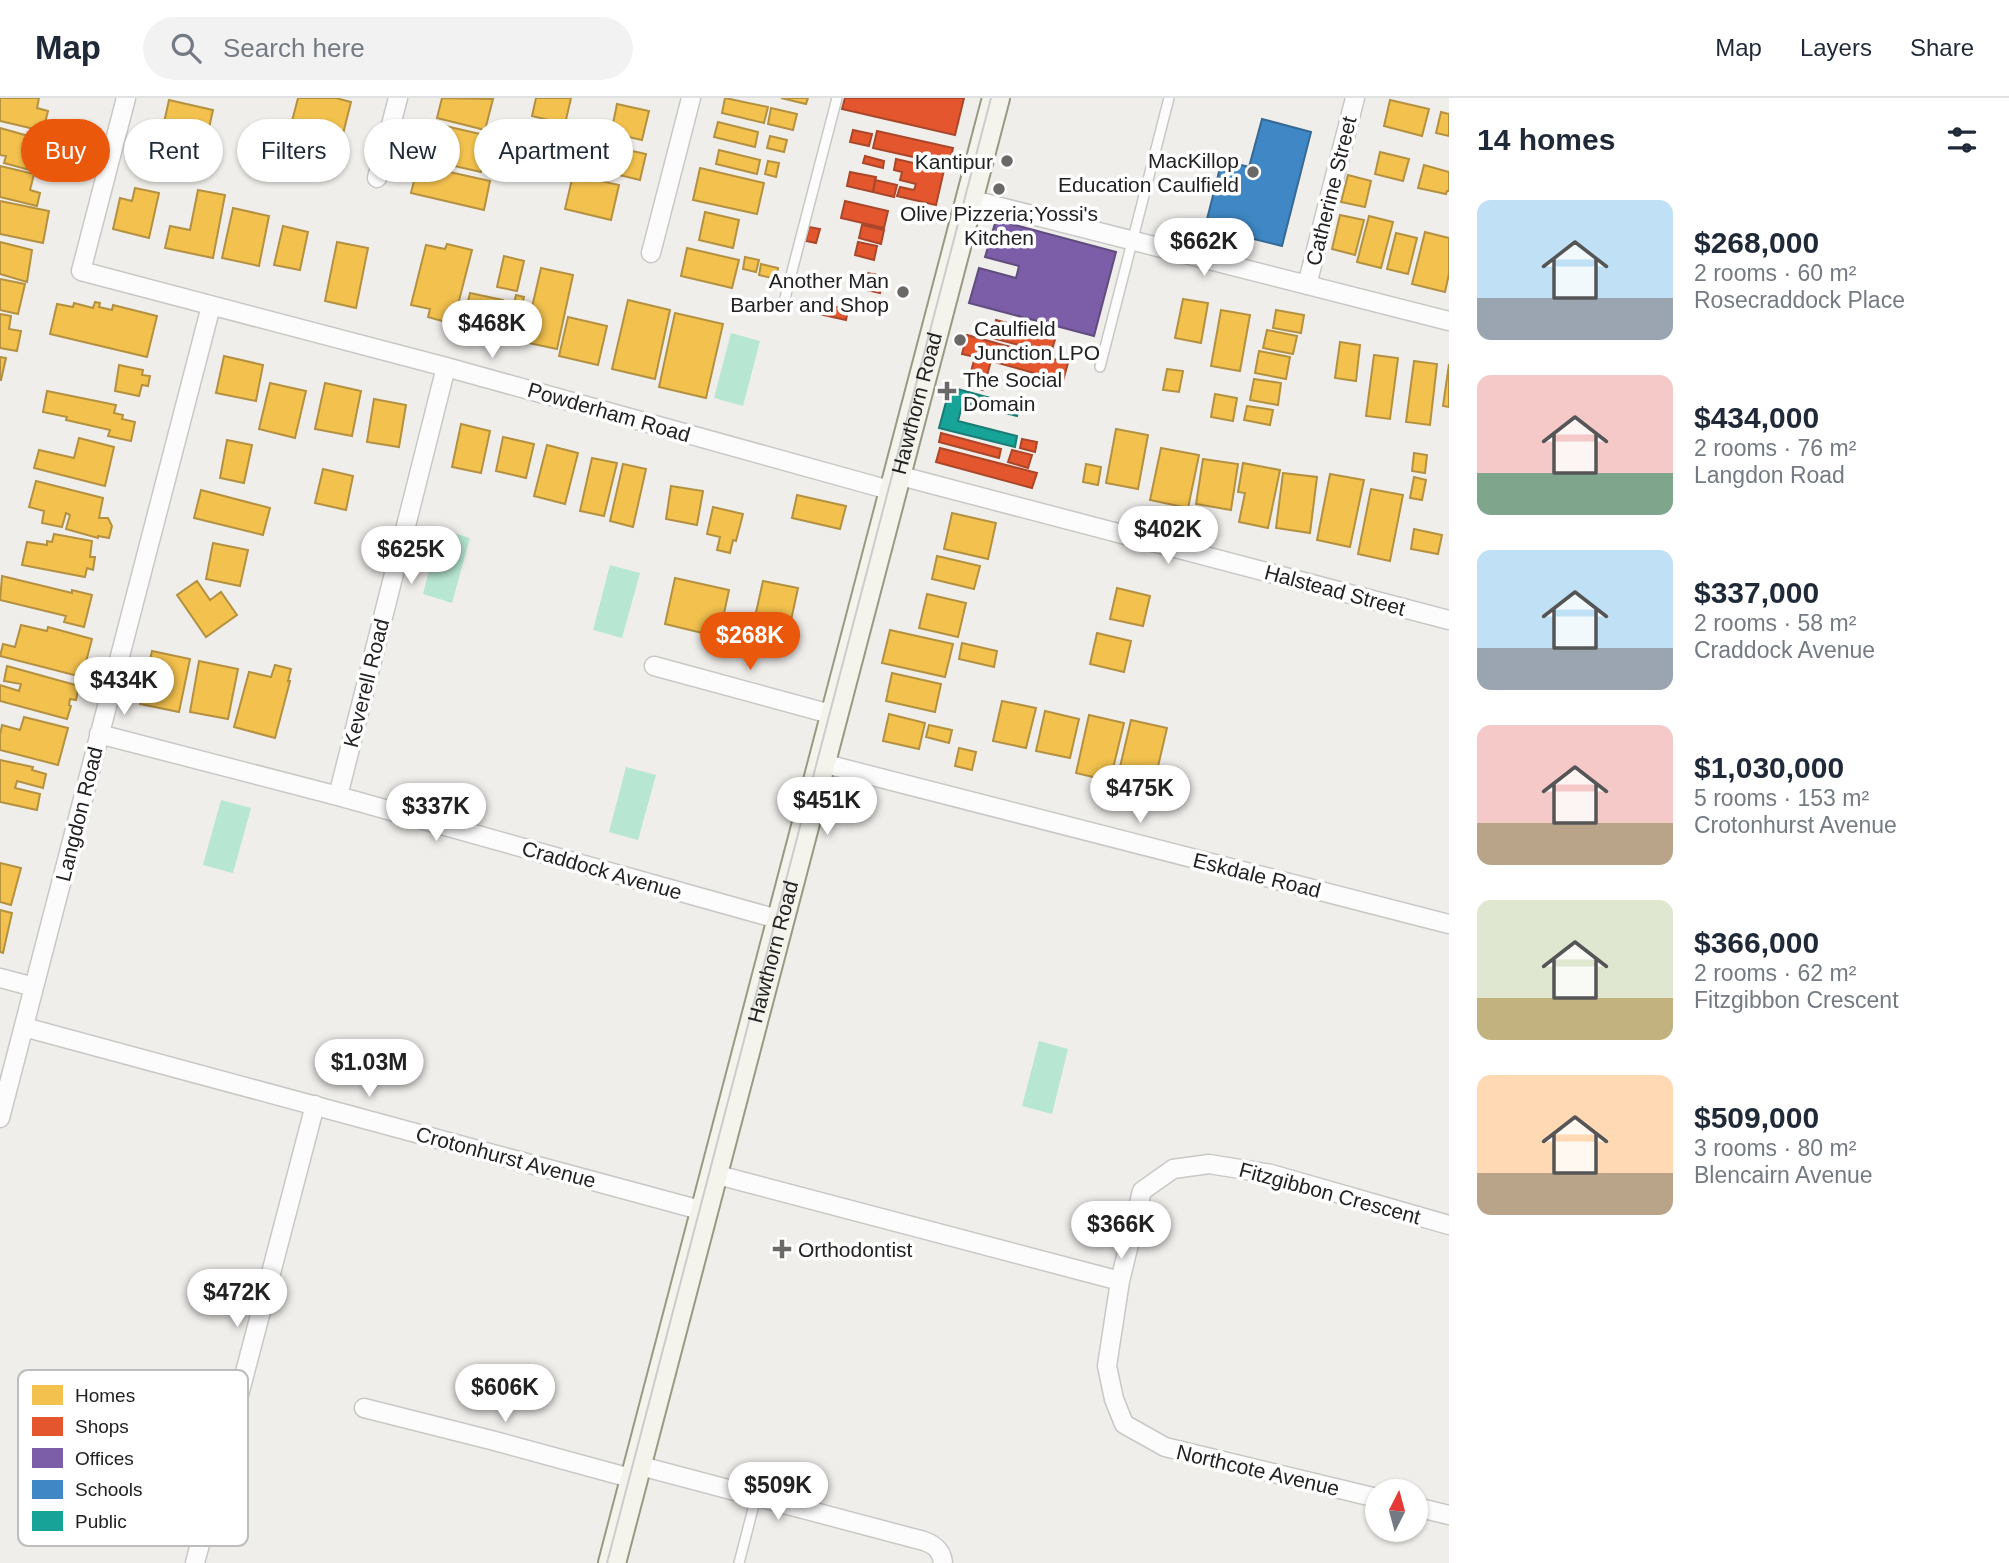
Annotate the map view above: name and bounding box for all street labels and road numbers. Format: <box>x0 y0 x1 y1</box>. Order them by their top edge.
street label: Catherine Street <box>1301 114 1361 268</box>
street label: Hawthorn Road <box>886 330 946 477</box>
street label: Powderham Road <box>525 378 693 446</box>
street label: Halstead Street <box>1262 560 1408 620</box>
street label: Keverell Road <box>339 616 393 750</box>
street label: Langdon Road <box>51 744 107 884</box>
street label: Craddock Avenue <box>519 836 685 904</box>
street label: Eskdale Road <box>1191 848 1323 902</box>
street label: Hawthorn Road <box>743 878 802 1025</box>
street label: Crotonhurst Avenue <box>414 1122 598 1192</box>
street label: Fitzgibbon Crescent <box>1237 1158 1423 1228</box>
street label: Northcote Avenue <box>1174 1440 1342 1500</box>

